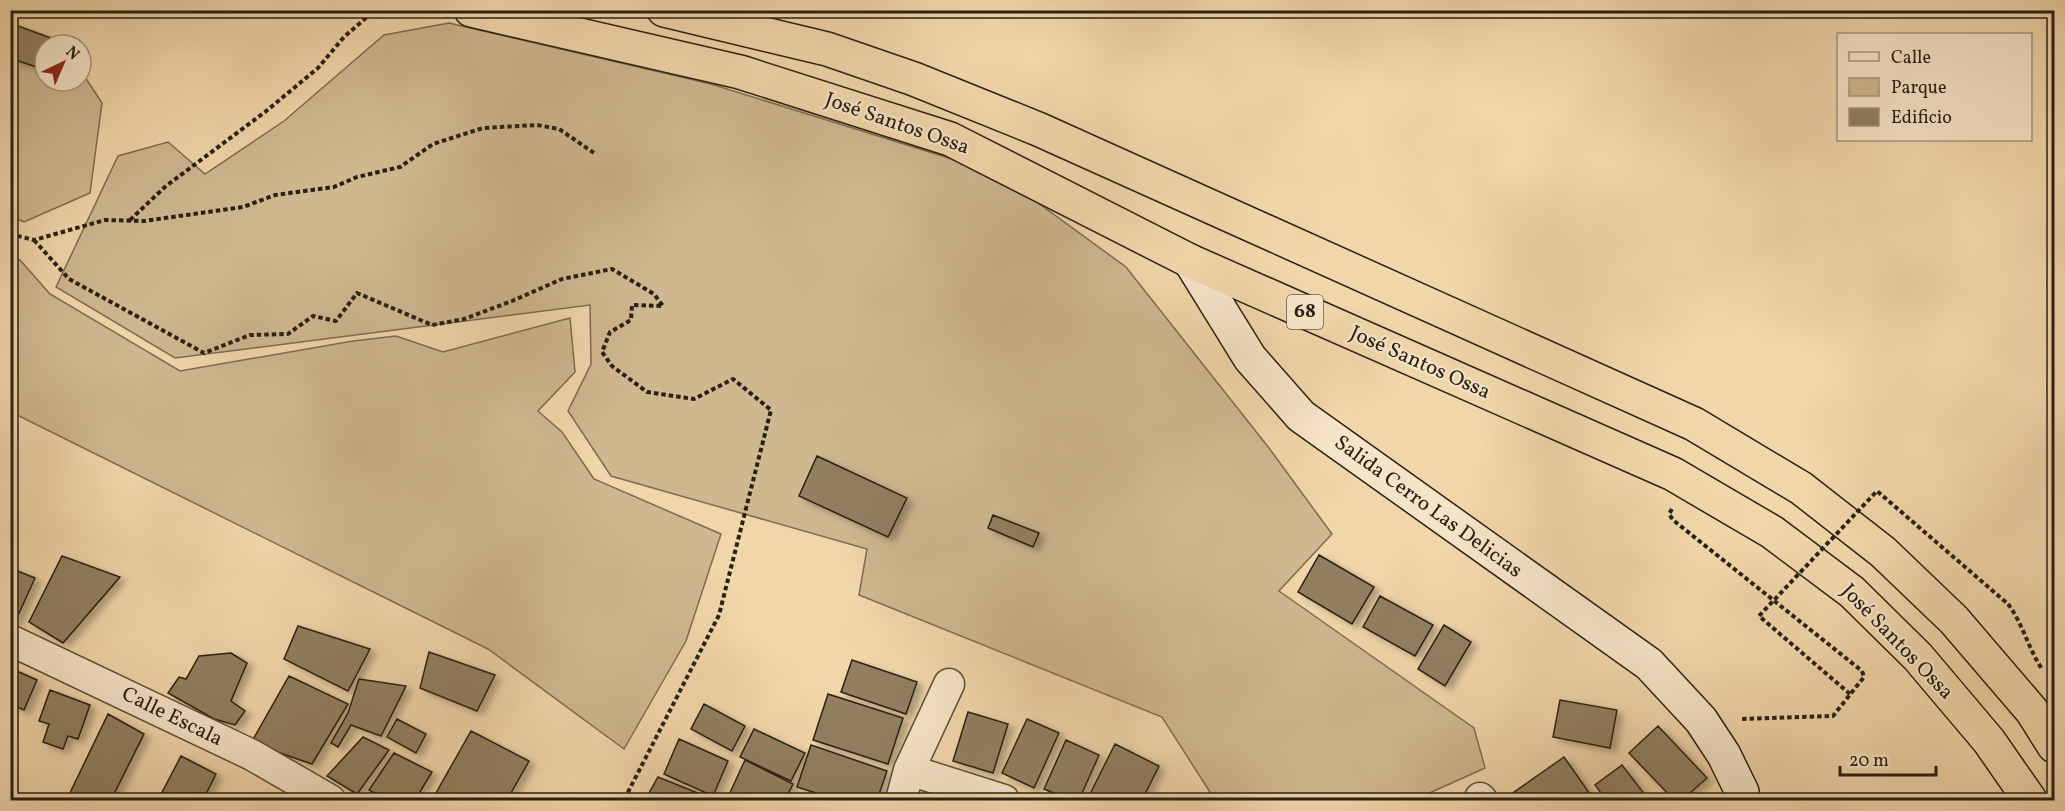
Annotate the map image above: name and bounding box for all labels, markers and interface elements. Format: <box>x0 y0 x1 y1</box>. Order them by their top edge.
north arrow <box>33 33 93 93</box>
legend <box>1837 33 2032 141</box>
text: N <box>60 42 84 66</box>
text: Calle <box>1891 46 1931 71</box>
text: Parque <box>1891 76 1946 101</box>
street label: José Santos Ossa <box>821 86 973 162</box>
text: Edificio <box>1891 106 1952 131</box>
road number: 68 <box>1287 295 1323 329</box>
street label: José Santos Ossa <box>1345 319 1495 407</box>
street label: Salida Cerro Las Delicias <box>1328 429 1528 585</box>
street label: José Santos Ossa <box>1834 578 1960 706</box>
street label: Calle Escala <box>117 680 227 754</box>
scale bar <box>1840 739 1936 777</box>
text: 20 m <box>1849 749 1889 774</box>

